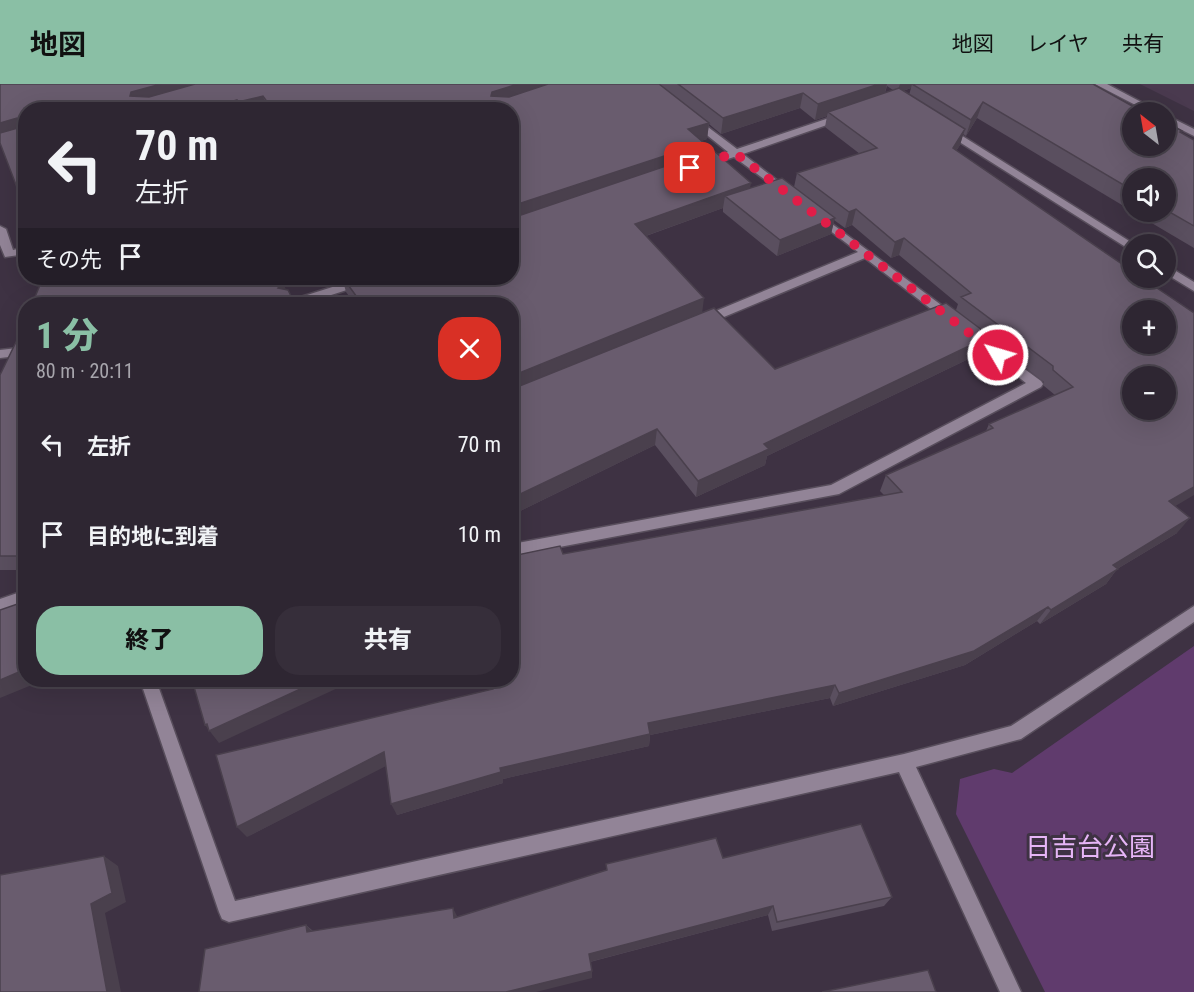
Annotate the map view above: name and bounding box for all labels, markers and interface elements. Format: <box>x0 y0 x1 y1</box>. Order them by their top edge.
text: 地図 <box>30 28 86 61</box>
text: 地図 <box>952 32 994 56</box>
text: レイヤ <box>1027 32 1089 56</box>
text: 共有 <box>1122 32 1164 56</box>
north arrow <box>1122 102 1176 156</box>
map controls <box>1122 102 1176 420</box>
text: 70 m <box>135 121 218 170</box>
icon: left <box>36 126 114 204</box>
pin <box>664 142 715 193</box>
icon: arrive <box>673 151 706 184</box>
button: sound <box>1122 168 1176 222</box>
text: 左折 <box>135 177 189 209</box>
button: search <box>1122 234 1176 288</box>
icon: arrive <box>114 240 147 273</box>
text: その先 <box>36 247 102 272</box>
button: + <box>1122 300 1176 354</box>
text: 1 分 <box>36 315 99 357</box>
button: close <box>438 317 501 380</box>
position arrow <box>966 323 1030 387</box>
text: 80 m · 20:11 <box>36 359 134 383</box>
button: − <box>1122 366 1176 420</box>
icon: left <box>36 428 69 461</box>
text: 70 m <box>458 432 501 457</box>
text: 左折 <box>87 434 131 459</box>
icon: arrive <box>36 518 69 551</box>
text: 10 m <box>458 522 501 547</box>
text: 目的地に到着 <box>87 524 219 549</box>
button: 終了 <box>36 606 263 675</box>
button: 共有 <box>275 606 501 675</box>
park label: 日吉台公園 <box>1025 832 1155 862</box>

